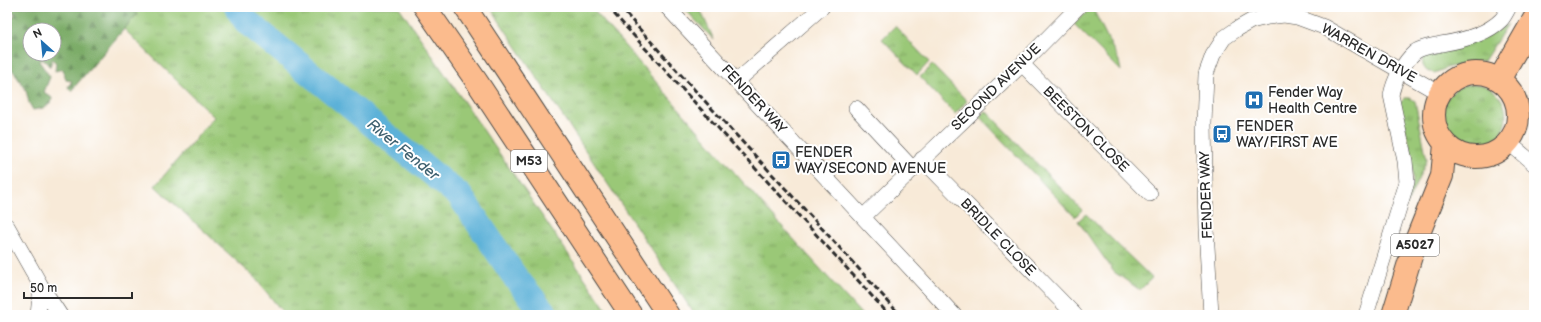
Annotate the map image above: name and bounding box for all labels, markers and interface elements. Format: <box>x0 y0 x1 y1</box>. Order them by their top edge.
street label: WARREN DRIVE <box>1318 20 1420 86</box>
north arrow <box>22 22 62 62</box>
text: N <box>31 26 44 41</box>
street label: SECOND AVENUE <box>948 40 1044 134</box>
street label: FENDER WAY <box>718 61 791 137</box>
street label: BEESTON CLOSE <box>1039 82 1133 176</box>
place label: Fender Way Health Centre <box>1268 84 1357 117</box>
hospital icon: Fender Way Health Centre <box>1243 89 1265 111</box>
water label: River Fender <box>363 115 444 186</box>
place label: FENDER WAY/FIRST AVE <box>1236 118 1338 151</box>
bus stop icon: FENDER WAY/FIRST AVE <box>1211 123 1233 145</box>
place label: FENDER WAY/SECOND AVENUE <box>795 144 946 177</box>
bus stop icon: FENDER WAY/SECOND AVENUE <box>770 149 792 171</box>
road number: M53 <box>511 150 547 172</box>
street label: FENDER WAY <box>1196 150 1216 239</box>
street label: BRIDLE CLOSE <box>957 195 1039 279</box>
road number: A5027 <box>1391 234 1439 256</box>
scale bar <box>24 274 132 300</box>
text: 50 m <box>30 281 57 296</box>

